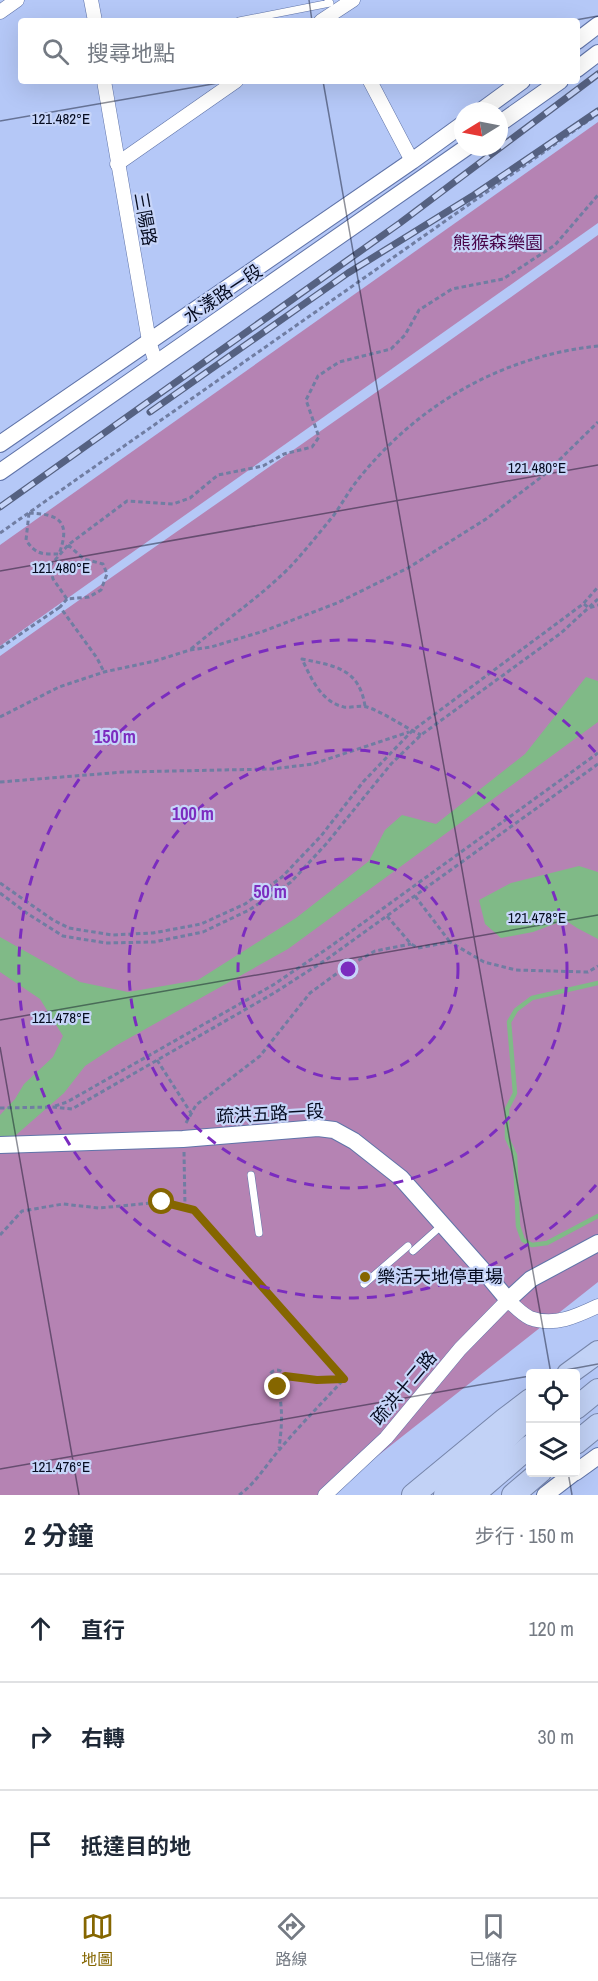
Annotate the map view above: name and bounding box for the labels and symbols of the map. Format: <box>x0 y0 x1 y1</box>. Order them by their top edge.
north arrow <box>454 102 508 156</box>
text: 121.482°E <box>32 108 90 129</box>
street label: 三陽路 <box>128 190 162 248</box>
park label: 熊猴森樂園 <box>453 230 543 255</box>
street label: 水漾路一段 <box>178 258 267 329</box>
text: 121.480°E <box>508 457 566 478</box>
text: 121.480°E <box>32 557 90 578</box>
text: 150 m <box>94 724 136 749</box>
text: 100 m <box>172 801 214 826</box>
text: 50 m <box>253 879 287 904</box>
text: 121.478°E <box>508 907 566 928</box>
centre of rings <box>338 959 358 979</box>
text: 121.478°E <box>32 1007 90 1028</box>
street label: 疏洪五路一段 <box>215 1098 325 1129</box>
route start <box>148 1188 174 1214</box>
place label: 樂活天地停車場 <box>377 1264 503 1289</box>
marker: 樂活天地停車場 <box>358 1270 372 1284</box>
street label: 疏洪十二路 <box>365 1345 442 1430</box>
route end <box>264 1373 290 1399</box>
text: 121.476°E <box>32 1456 90 1477</box>

